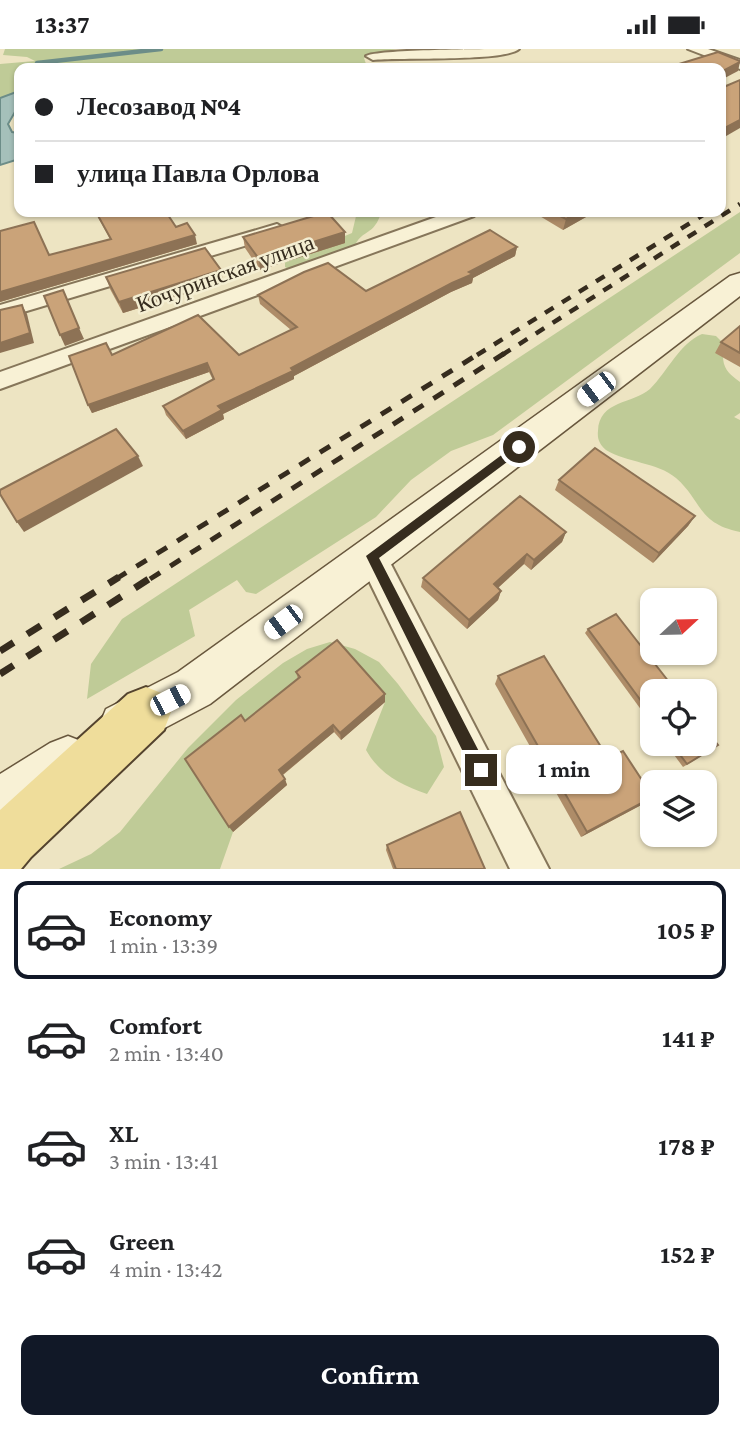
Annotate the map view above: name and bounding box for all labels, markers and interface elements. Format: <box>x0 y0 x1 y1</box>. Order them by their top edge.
text: 13:37 <box>35 10 90 39</box>
text: Лесозавод №4 <box>77 92 241 121</box>
text: улица Павла Орлова <box>77 159 319 188</box>
street label: Кочуринская улица <box>133 229 317 317</box>
car <box>573 368 620 410</box>
route start <box>503 431 535 463</box>
north arrow <box>640 588 718 665</box>
map controls <box>640 588 717 847</box>
car <box>260 601 307 643</box>
button: locate <box>640 679 717 756</box>
car <box>147 681 194 719</box>
callout: 1 min <box>505 745 621 795</box>
route end <box>465 754 497 786</box>
text: 1 min <box>538 756 590 782</box>
button: layers <box>640 770 717 847</box>
icon: car <box>25 899 88 962</box>
text: Economy <box>109 903 212 932</box>
text: 105 ₽ <box>657 916 715 945</box>
text: 1 min · 13:39 <box>109 932 218 958</box>
icon: car <box>25 1007 88 1070</box>
text: Comfort <box>109 1011 202 1040</box>
text: 141 ₽ <box>662 1024 715 1053</box>
text: 2 min · 13:40 <box>109 1040 224 1066</box>
icon: car <box>25 1115 88 1178</box>
text: XL <box>109 1119 138 1148</box>
text: 178 ₽ <box>658 1132 715 1161</box>
text: 3 min · 13:41 <box>109 1148 218 1174</box>
icon: car <box>25 1223 88 1286</box>
text: Green <box>109 1227 175 1256</box>
text: 152 ₽ <box>660 1240 715 1269</box>
text: 4 min · 13:42 <box>109 1256 222 1282</box>
button: Confirm <box>21 1335 719 1415</box>

